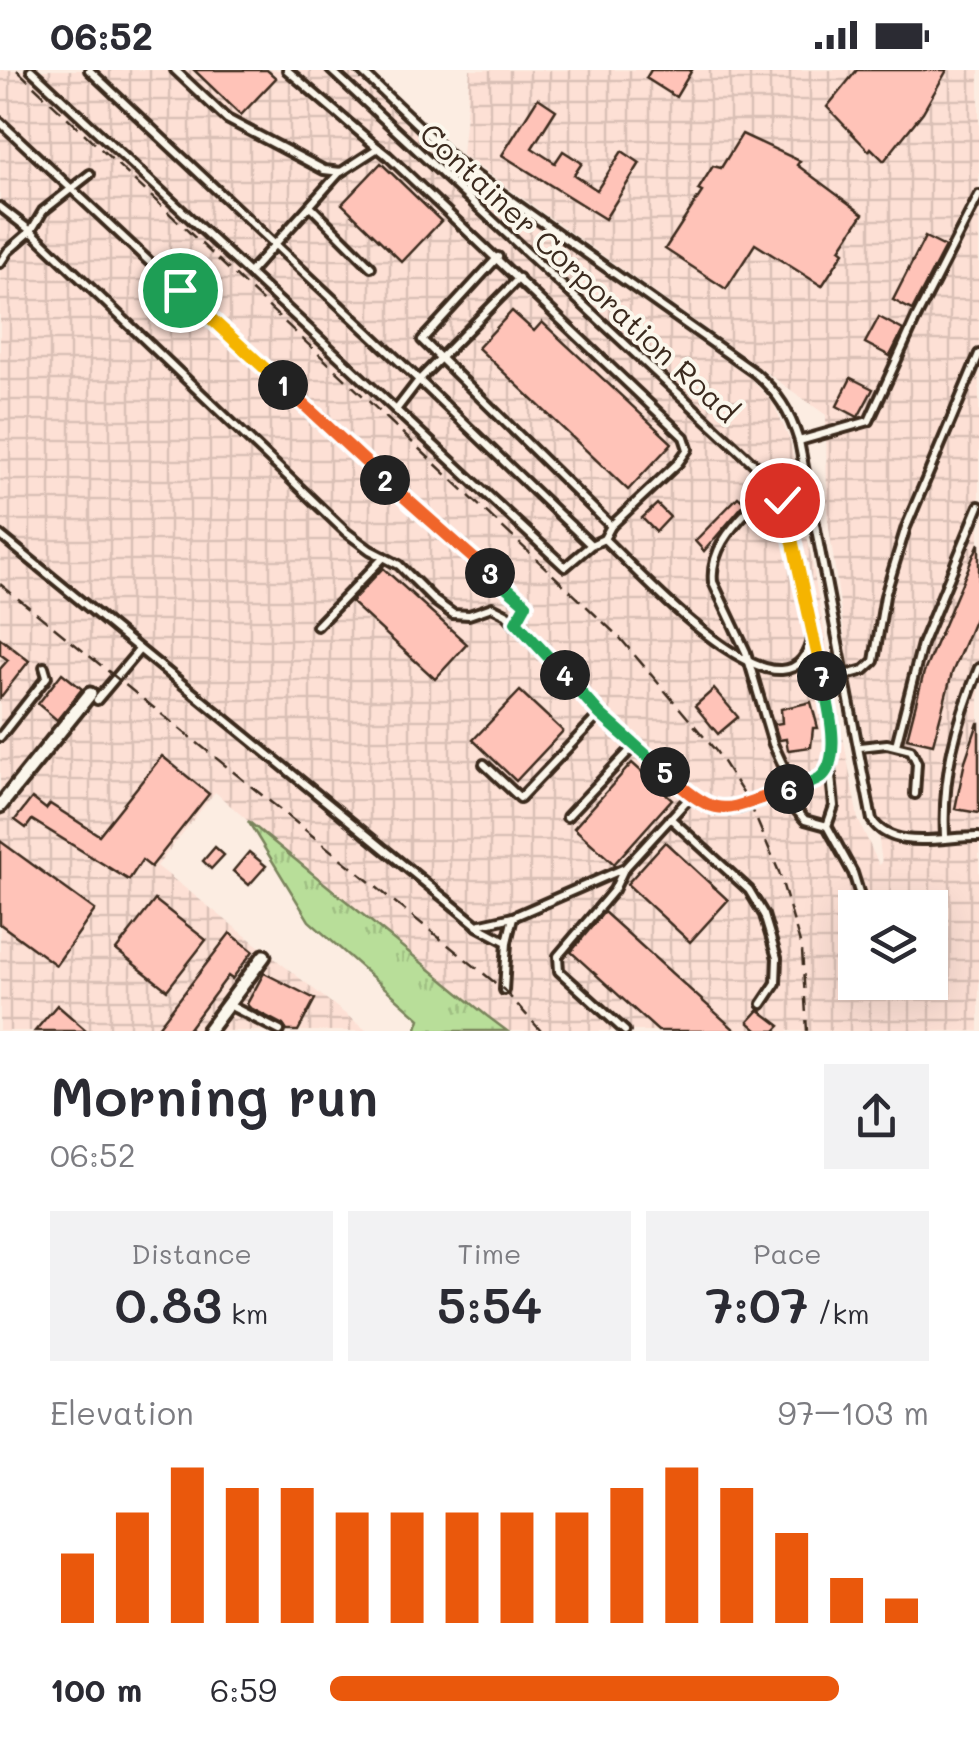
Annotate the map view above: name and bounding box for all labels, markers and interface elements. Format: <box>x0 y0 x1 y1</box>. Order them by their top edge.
text: 06:52 <box>50 10 153 60</box>
street label: Container Corporation Road <box>412 113 748 431</box>
pin <box>138 248 223 333</box>
icon: arrive <box>153 263 208 318</box>
pin: 1 <box>258 360 308 410</box>
text: 1 <box>277 367 289 403</box>
pin: 2 <box>360 455 410 505</box>
pin <box>740 458 825 543</box>
text: 2 <box>377 462 393 498</box>
icon: check <box>755 473 810 528</box>
pin: 3 <box>465 548 515 598</box>
text: 3 <box>482 555 498 591</box>
pin: 4 <box>540 650 590 700</box>
pin: 7 <box>797 651 847 701</box>
text: 4 <box>556 657 574 693</box>
text: 7 <box>814 658 830 694</box>
pin: 5 <box>640 747 690 797</box>
text: 5 <box>657 754 673 790</box>
pin: 6 <box>764 764 814 814</box>
text: 6 <box>781 771 797 807</box>
map controls <box>838 890 948 1000</box>
button: layers <box>838 890 948 1000</box>
text: Morning run <box>50 1059 378 1131</box>
button: share <box>824 1064 929 1169</box>
text: 06:52 <box>50 1133 135 1175</box>
text: Distance <box>131 1235 252 1271</box>
text: Time <box>458 1235 521 1271</box>
text: Pace <box>753 1235 822 1271</box>
text: 0.83 <box>115 1271 222 1337</box>
text: 5:54 <box>437 1271 542 1337</box>
text: 7:07 <box>705 1271 809 1337</box>
text: km <box>222 1295 268 1331</box>
text: /km <box>809 1295 870 1331</box>
text: Elevation <box>50 1391 194 1433</box>
text: 97–103 m <box>778 1391 929 1433</box>
text: 100 m <box>50 1668 142 1710</box>
text: 6:59 <box>210 1668 277 1710</box>

